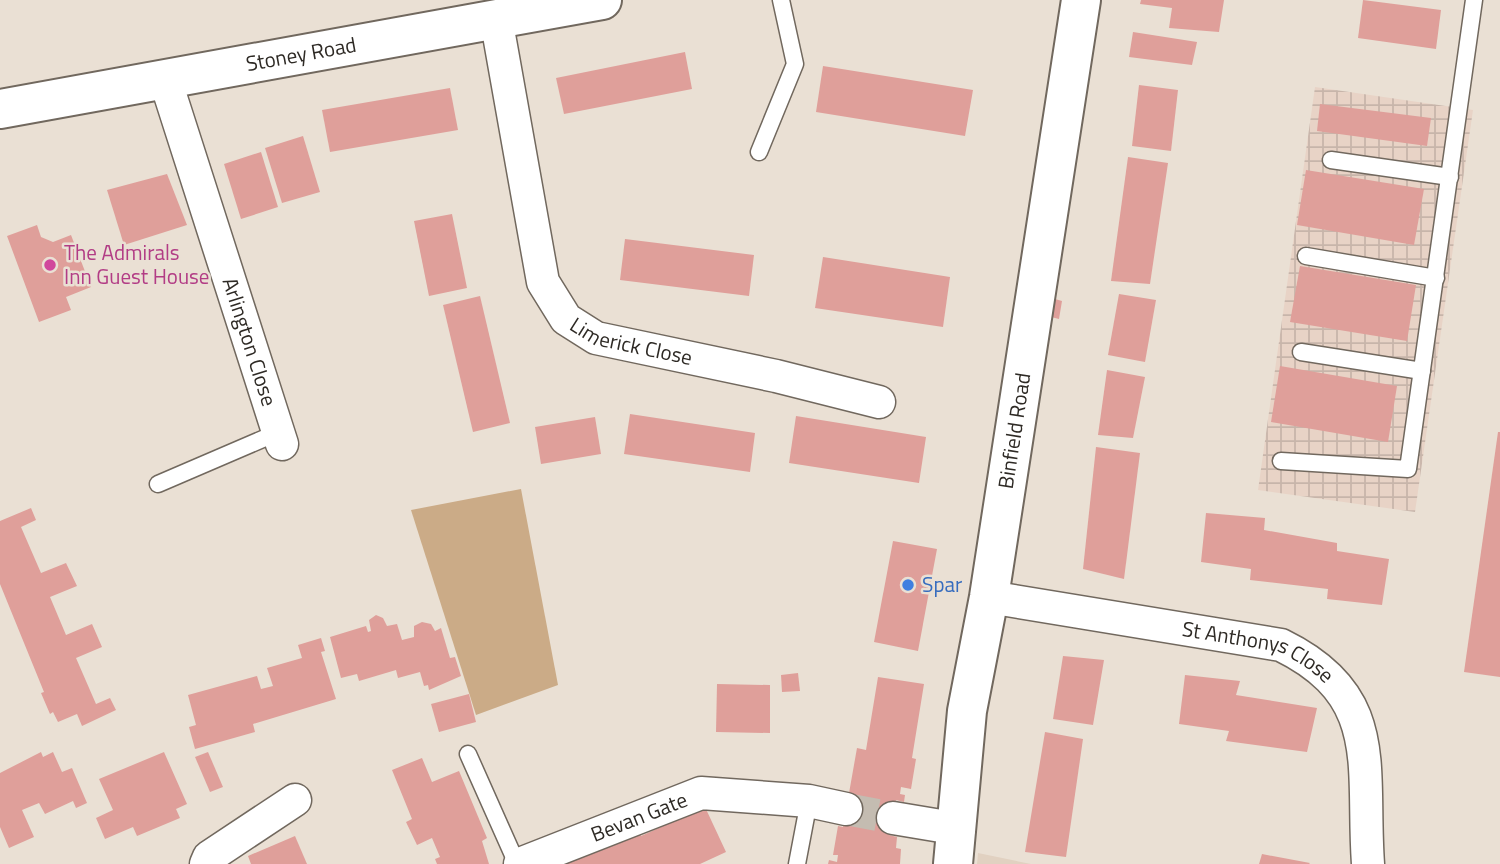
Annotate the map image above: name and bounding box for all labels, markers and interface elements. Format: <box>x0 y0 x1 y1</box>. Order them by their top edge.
street label: Stoney Road <box>243 28 359 79</box>
place label: The Admirals Inn Guest House <box>64 236 209 292</box>
marker: The Admirals Inn Guest House <box>42 257 58 273</box>
street label: Arlington Close <box>215 273 286 410</box>
street label: Limerick Close <box>564 308 695 373</box>
street label: Binfield Road <box>989 370 1038 491</box>
place label: Spar <box>922 568 962 600</box>
marker: Spar <box>900 577 916 593</box>
street label: St Anthonys Close <box>1180 612 1342 690</box>
street label: Bevan Gate <box>586 783 692 850</box>

